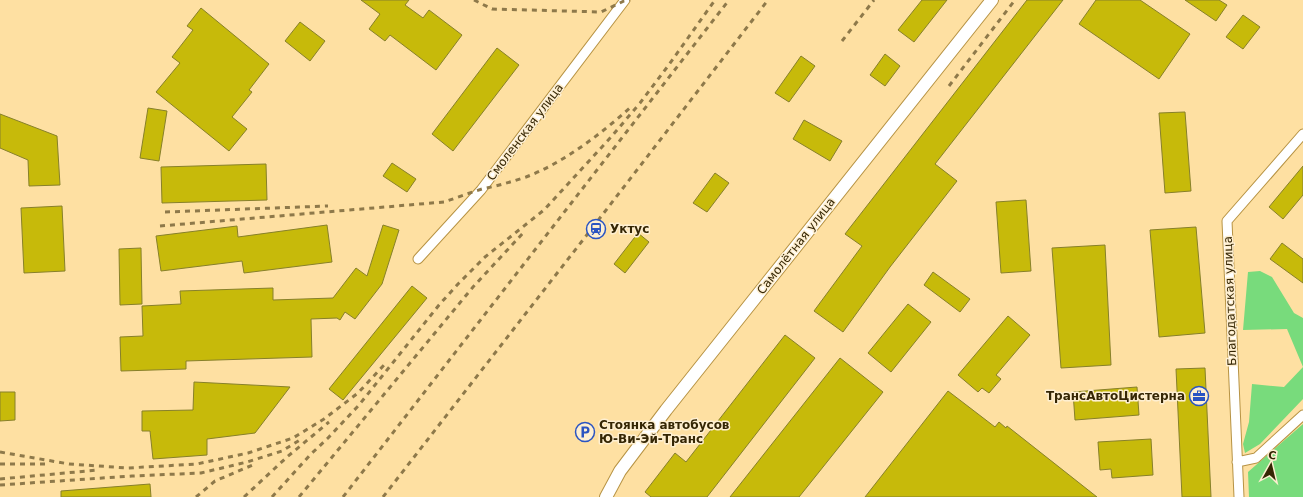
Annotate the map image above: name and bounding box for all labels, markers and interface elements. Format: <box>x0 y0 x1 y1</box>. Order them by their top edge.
street label: Смоленская улица <box>484 81 566 183</box>
street label: Самолётная улица <box>754 195 838 297</box>
station icon: Уктус <box>585 218 607 240</box>
place label: Уктус <box>610 222 649 236</box>
street label: Благодатская улица <box>1221 236 1239 366</box>
office icon: ТрансАвтоЦистерна <box>1188 385 1210 407</box>
place label: ТрансАвтоЦистерна <box>1046 389 1185 403</box>
place label: Стоянка автобусов Ю-Ви-Эй-Транс <box>599 418 730 446</box>
parking icon: Стоянка автобусов Ю-Ви-Эй-Транс <box>574 421 596 443</box>
north arrow <box>1251 445 1291 485</box>
text: С <box>1267 449 1277 463</box>

